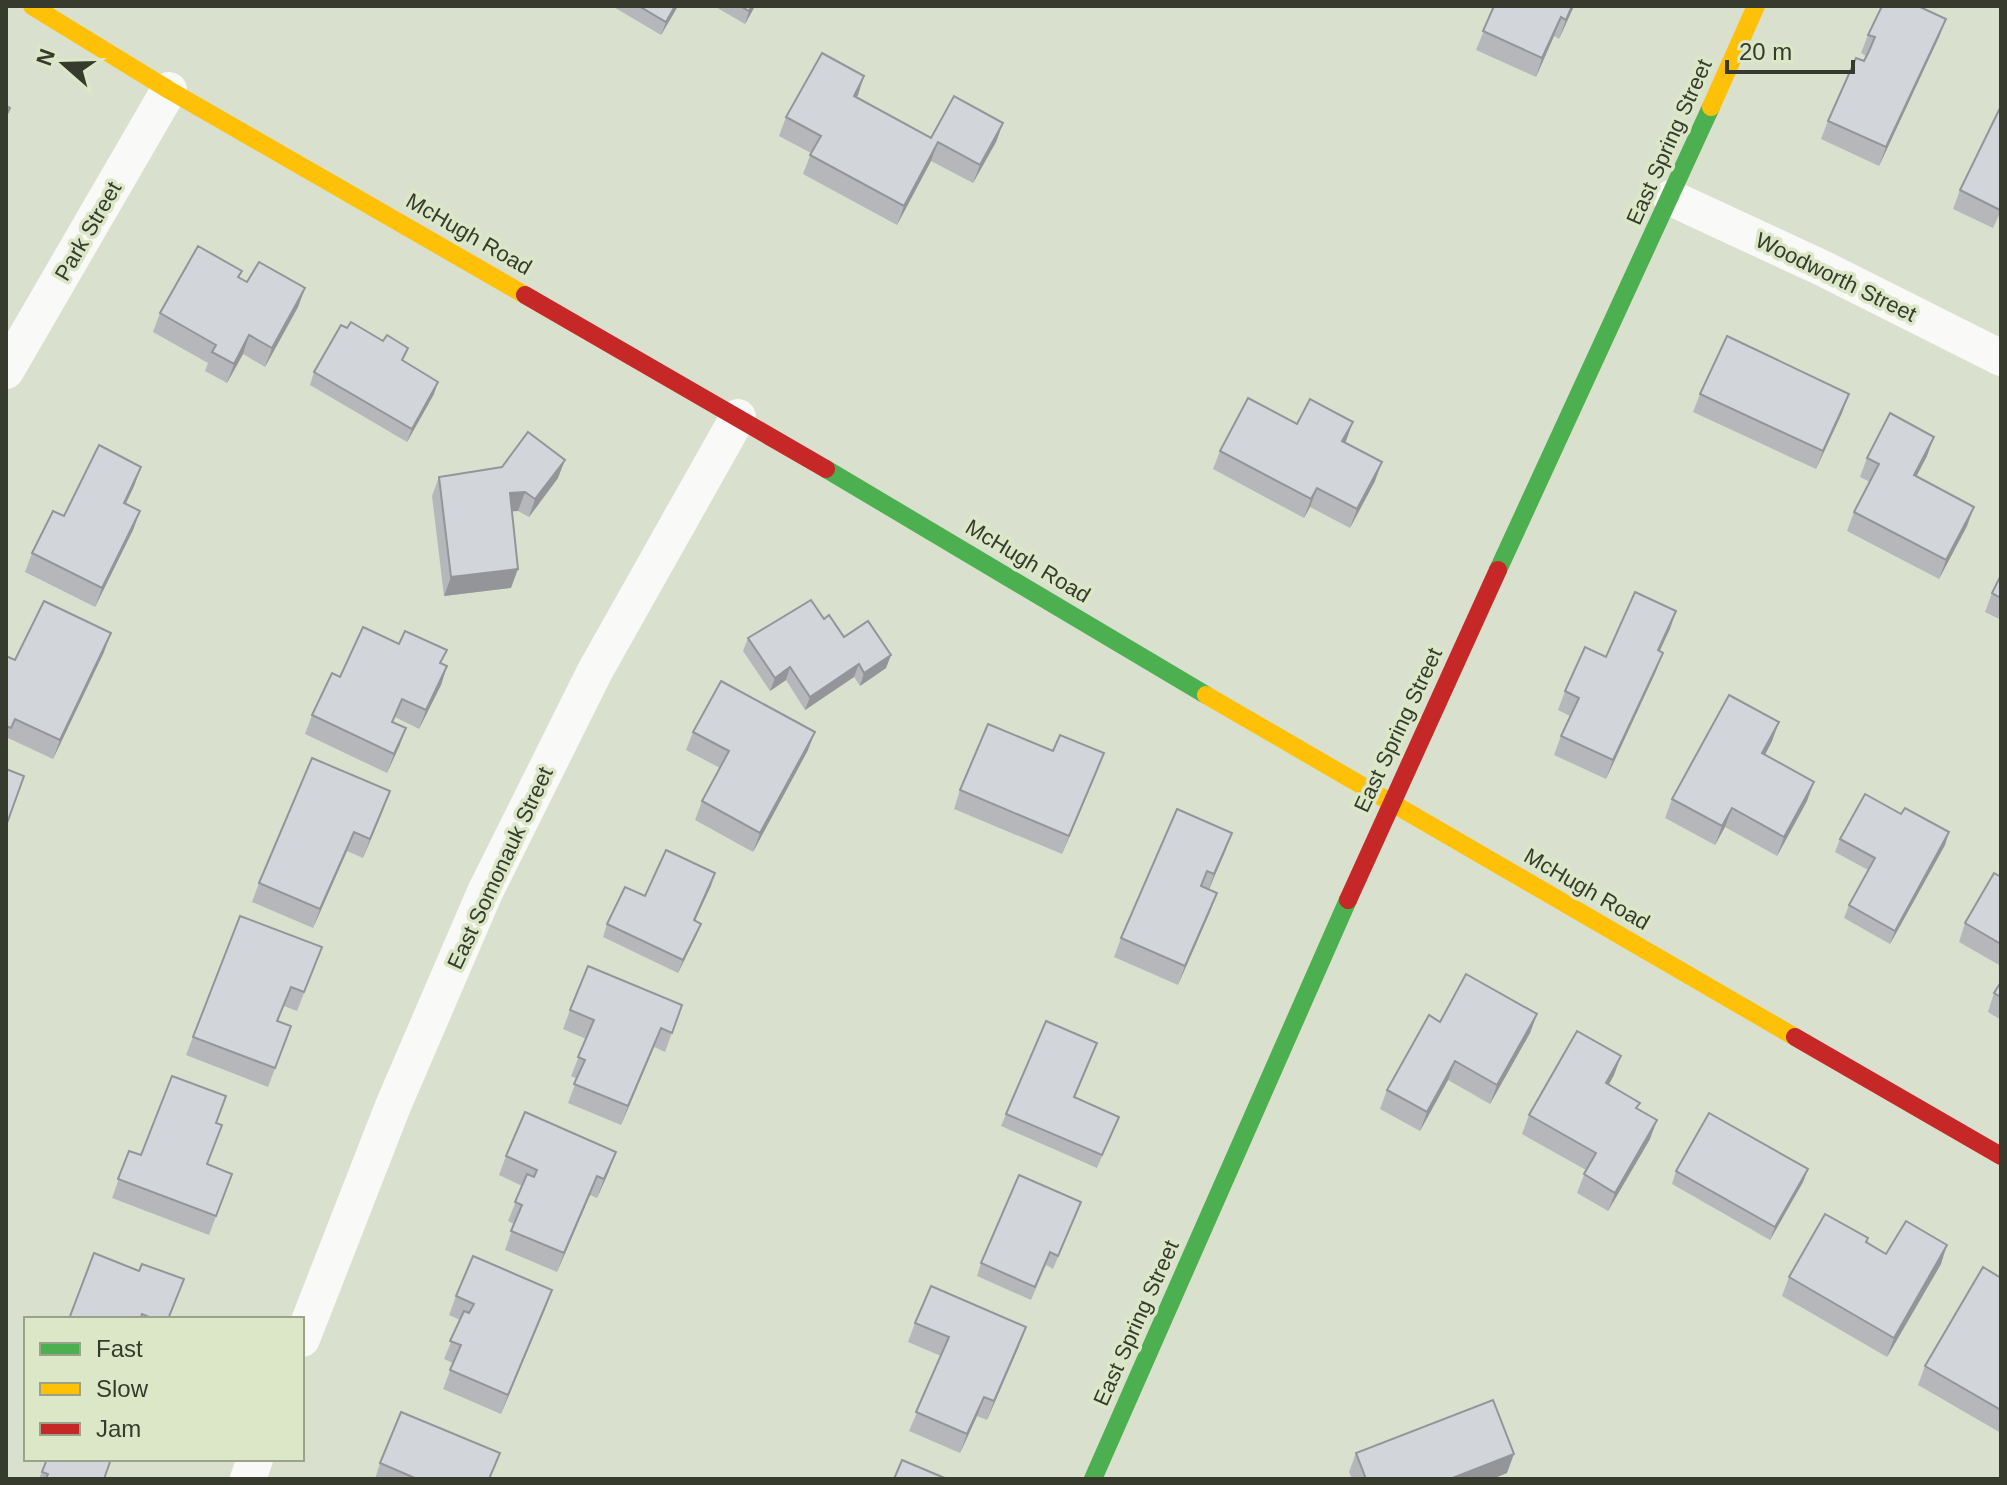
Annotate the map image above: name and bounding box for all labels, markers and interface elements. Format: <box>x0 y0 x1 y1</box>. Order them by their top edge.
north arrow <box>24 24 104 104</box>
scale bar <box>1727 24 1853 74</box>
text: 20 m <box>1739 38 1792 65</box>
text: N <box>31 46 60 69</box>
street label: East Spring Street <box>1621 55 1717 229</box>
street label: Park Street <box>50 177 126 285</box>
street label: McHugh Road <box>402 188 536 280</box>
street label: Woodworth Street <box>1752 227 1920 327</box>
street label: McHugh Road <box>961 514 1095 608</box>
street label: East Spring Street <box>1349 644 1447 816</box>
street label: East Somonauk Street <box>442 763 558 973</box>
street label: McHugh Road <box>1520 843 1654 935</box>
street label: East Spring Street <box>1088 1236 1184 1410</box>
legend <box>24 1317 304 1461</box>
text: Fast <box>96 1335 143 1362</box>
text: Slow <box>96 1375 149 1402</box>
text: Jam <box>96 1415 141 1442</box>

